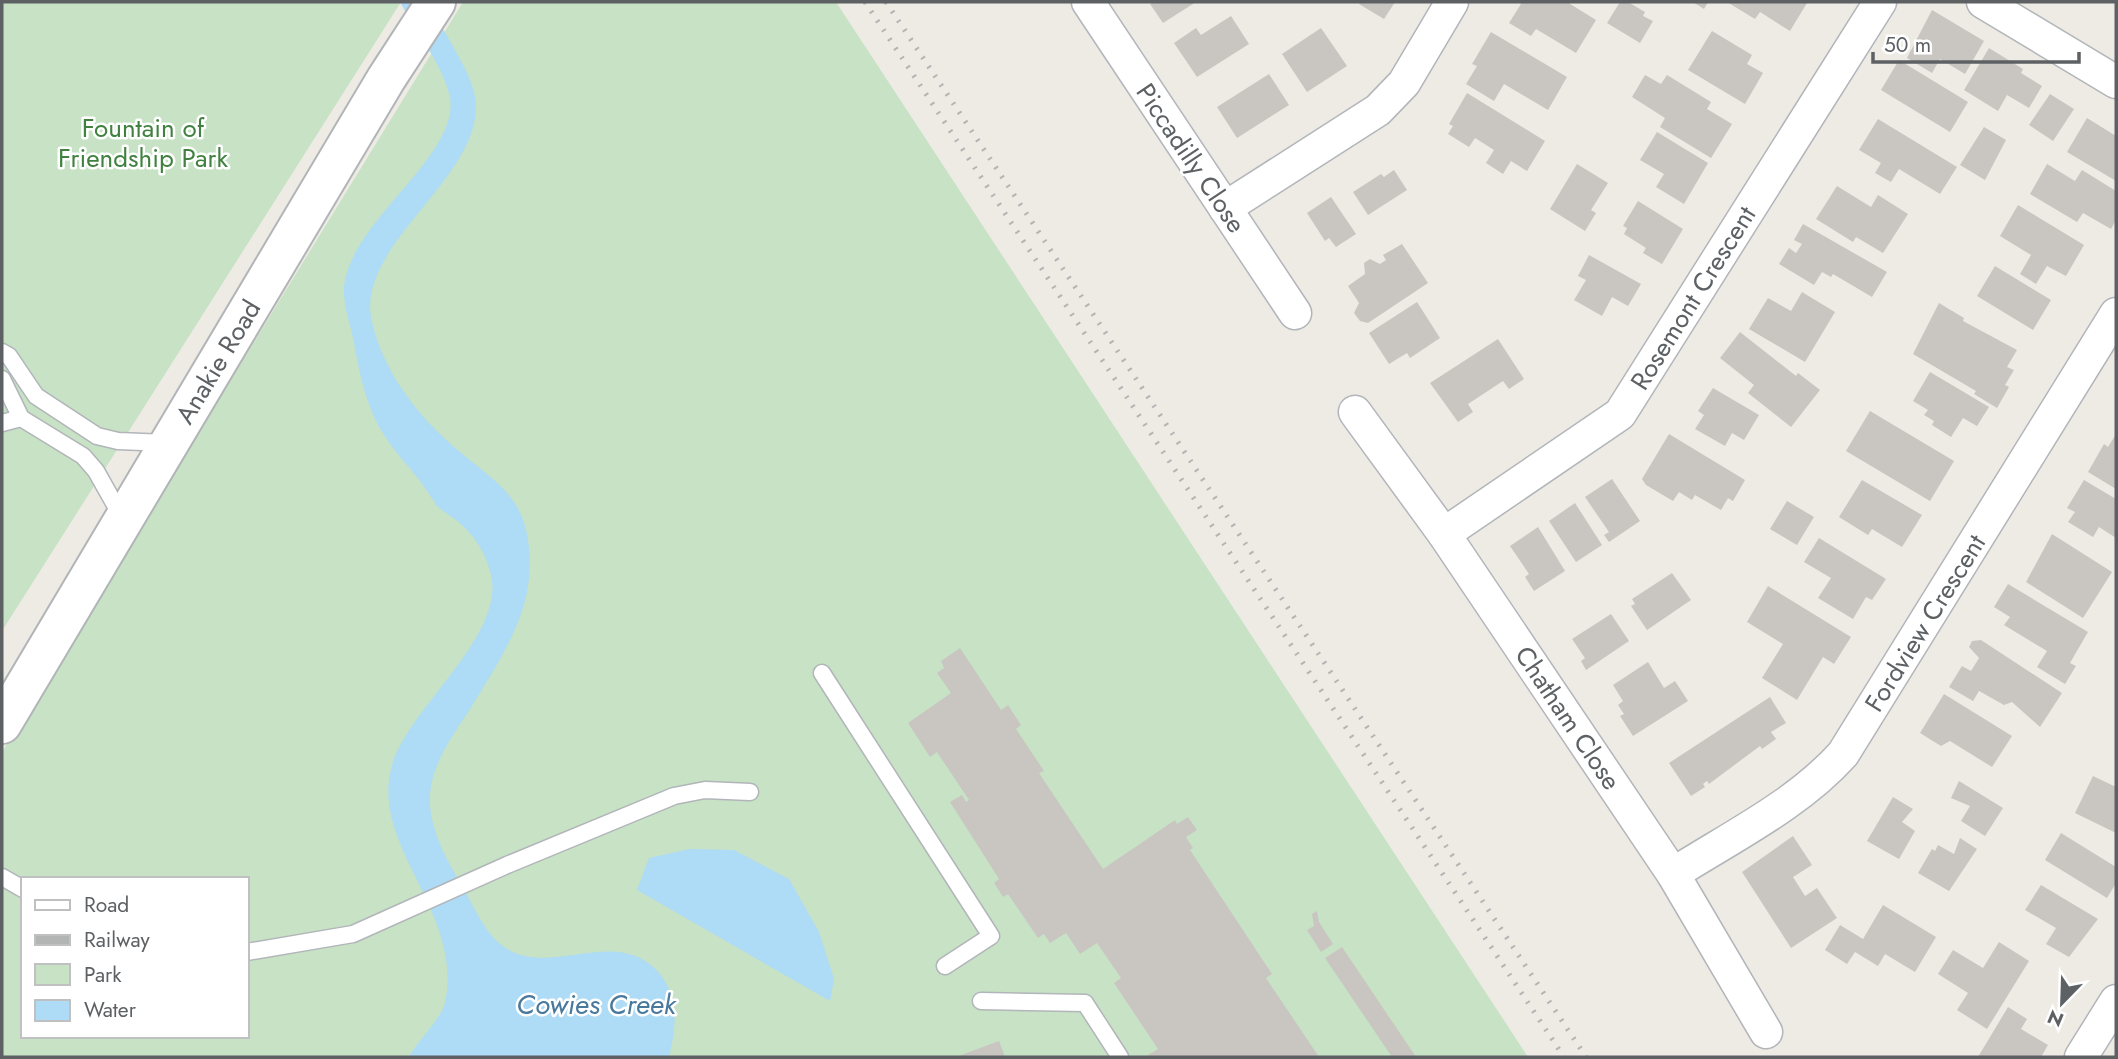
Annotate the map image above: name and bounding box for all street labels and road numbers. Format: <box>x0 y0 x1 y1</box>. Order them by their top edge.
street label: Piccadilly Close <box>1127 76 1255 240</box>
street label: Rosemont Crescent <box>1621 198 1765 397</box>
street label: Anakie Road <box>166 293 270 431</box>
street label: Fordview Crescent <box>1855 526 1995 719</box>
street label: Chatham Close <box>1506 638 1630 798</box>

